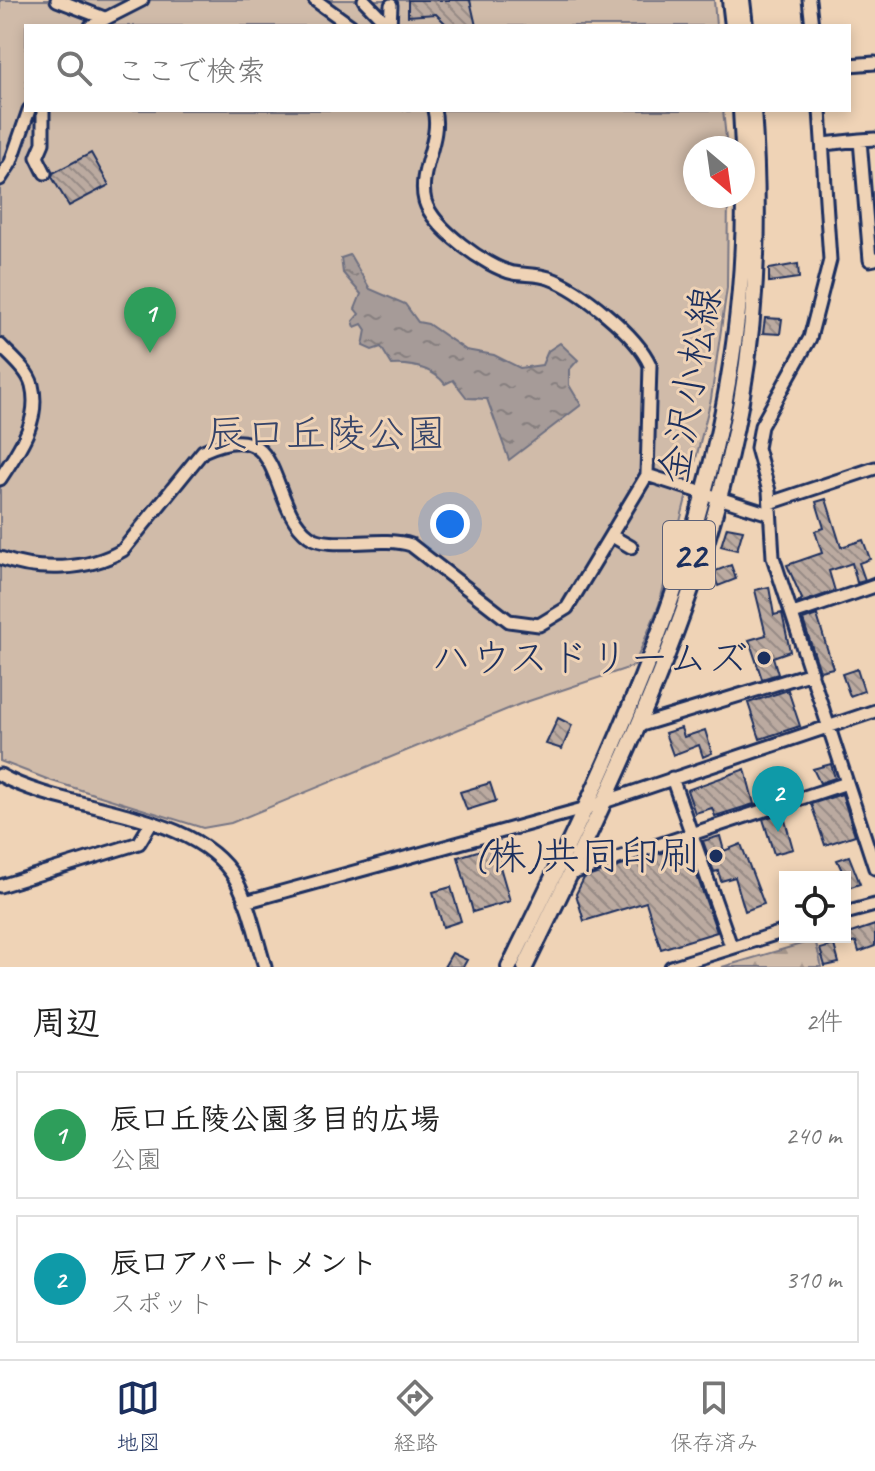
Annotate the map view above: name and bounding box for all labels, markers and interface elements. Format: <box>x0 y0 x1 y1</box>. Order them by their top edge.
search box <box>24 24 851 112</box>
icon: search <box>52 46 96 90</box>
text: ここで検索 <box>116 52 266 90</box>
north arrow <box>683 136 755 208</box>
street label: 金沢小松線 <box>648 282 732 488</box>
pin: 1 <box>124 287 176 353</box>
park label: 辰口丘陵公園 <box>206 409 446 459</box>
your location <box>430 504 470 544</box>
road number: 22 <box>663 521 715 589</box>
place label: ハウスドリームズ <box>431 633 748 683</box>
marker: ハウスドリームズ <box>755 649 773 667</box>
pin: 2 <box>752 766 804 832</box>
place label: (株)共同印刷 <box>474 831 700 881</box>
marker: (株)共同印刷 <box>707 847 725 865</box>
map controls <box>779 871 851 943</box>
button: locate <box>779 871 851 943</box>
text: 周辺 <box>32 1001 100 1044</box>
text: 2件 <box>805 1005 843 1038</box>
text: 辰口丘陵公園多目的広場 <box>110 1100 440 1138</box>
text: 1 <box>54 1119 66 1152</box>
text: 240 m <box>785 1119 841 1152</box>
text: 公園 <box>110 1143 162 1176</box>
text: 辰口アパートメント <box>110 1244 378 1282</box>
text: 2 <box>54 1263 66 1296</box>
text: 310 m <box>785 1263 841 1296</box>
text: スポット <box>110 1287 214 1320</box>
tab: 地図 <box>116 1376 161 1457</box>
tab: 経路 <box>393 1376 438 1457</box>
tab: 保存済み <box>670 1376 759 1457</box>

